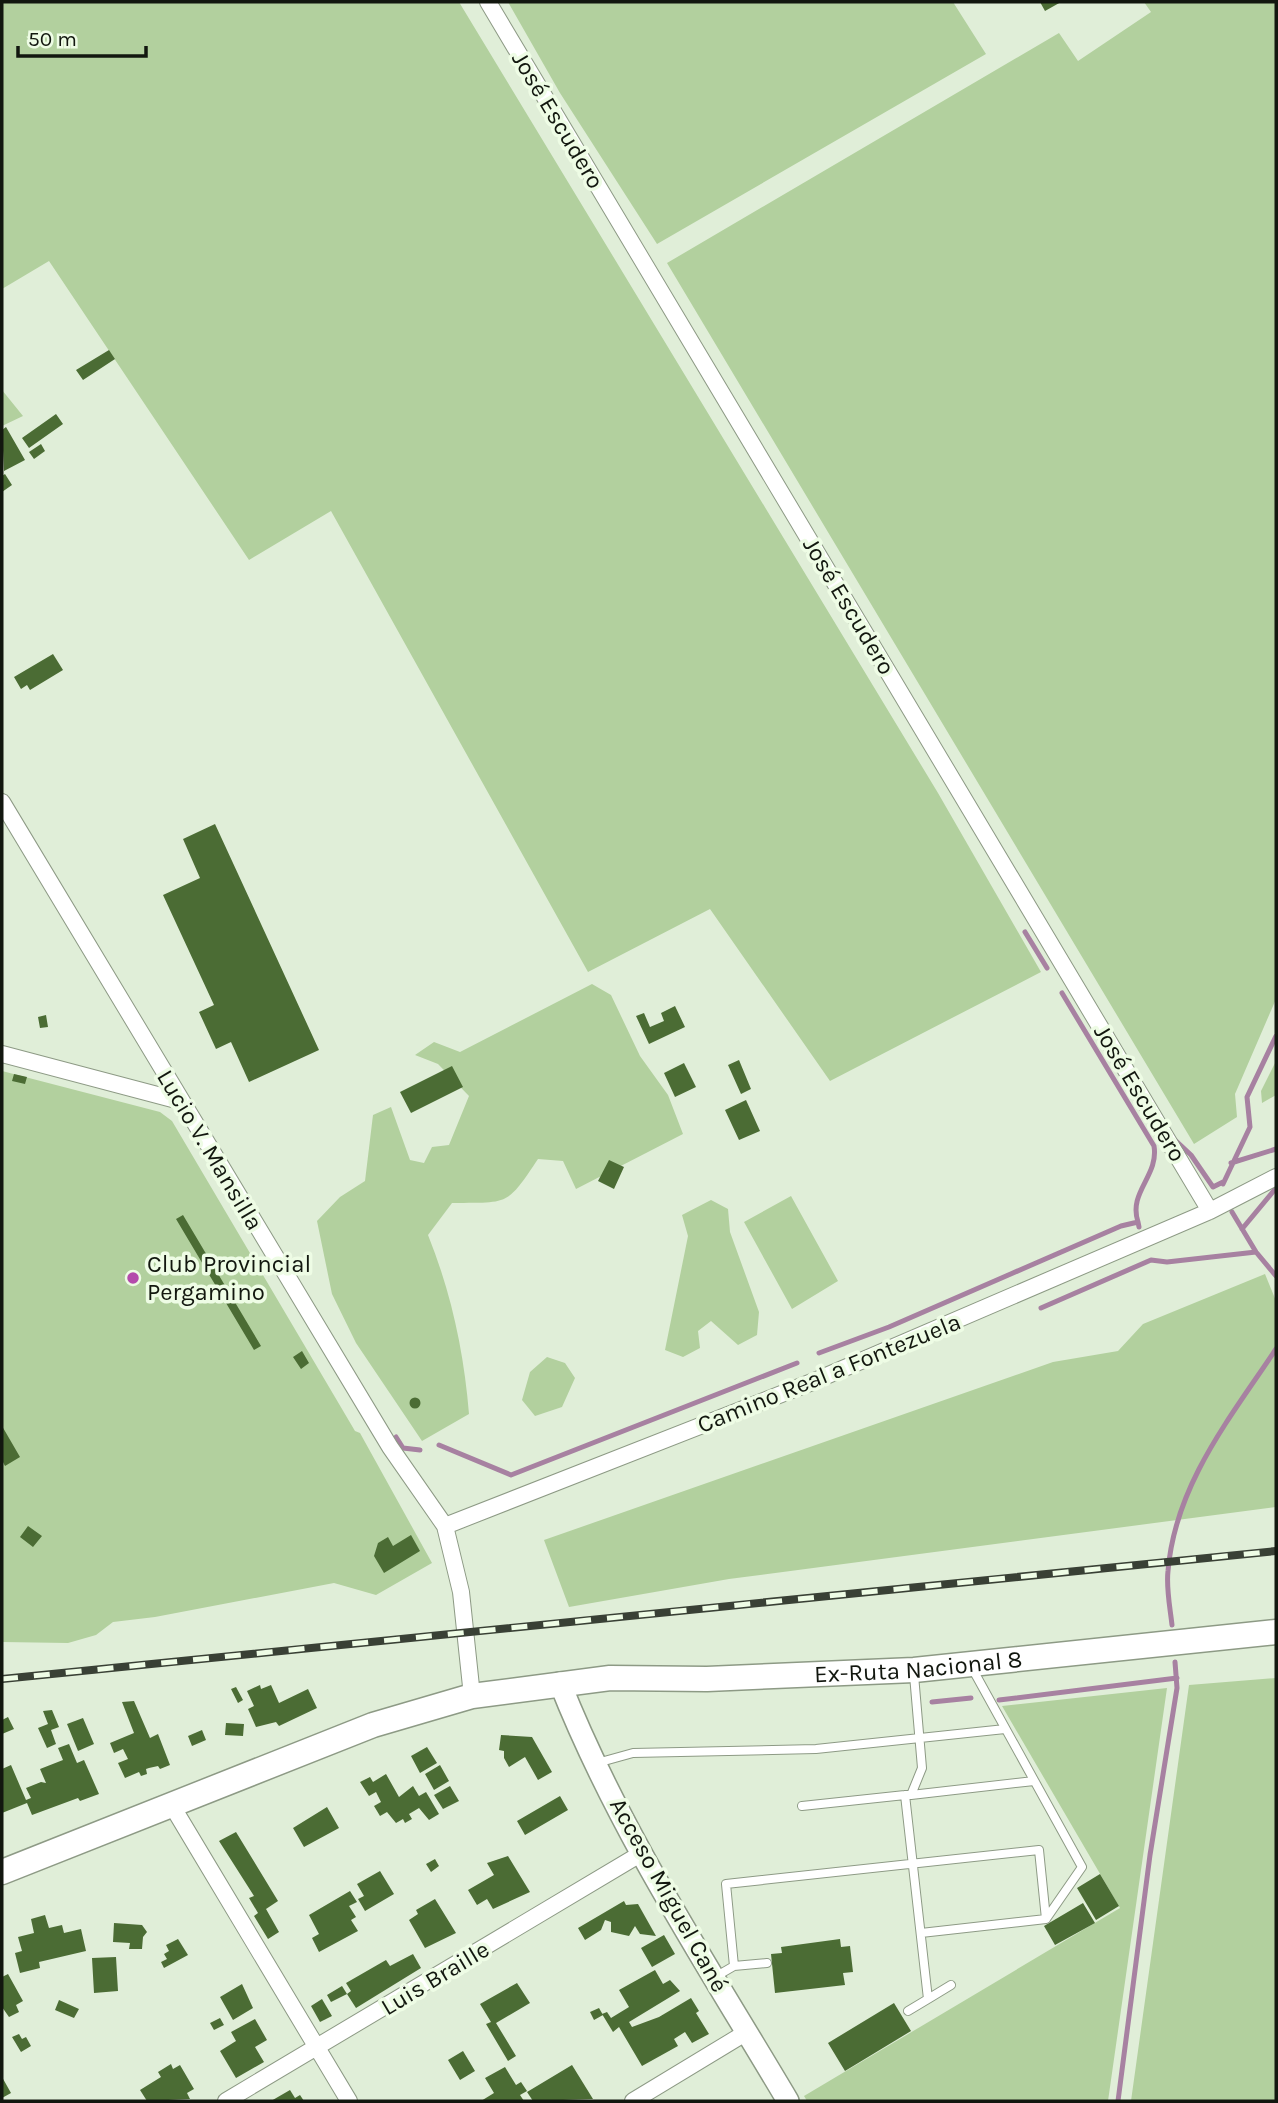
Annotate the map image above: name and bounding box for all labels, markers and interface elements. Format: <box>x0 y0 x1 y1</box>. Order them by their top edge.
scale bar <box>18 14 145 58</box>
text: 50 m <box>28 27 77 51</box>
street label: José Escudero <box>506 46 610 194</box>
street label: José Escudero <box>797 532 901 680</box>
street label: José Escudero <box>1088 1019 1192 1167</box>
street label: Lucio V. Mansilla <box>151 1065 269 1235</box>
place label: Club Provincial Pergamino <box>147 1250 311 1306</box>
marker: Club Provincial Pergamino <box>125 1270 141 1286</box>
street label: Camino Real a Fontezuela <box>693 1307 965 1439</box>
street label: Ex-Ruta Nacional 8 <box>814 1645 1024 1688</box>
street label: Acceso Miguel Cané <box>604 1793 734 1997</box>
street label: Luis Braille <box>376 1935 494 2021</box>

